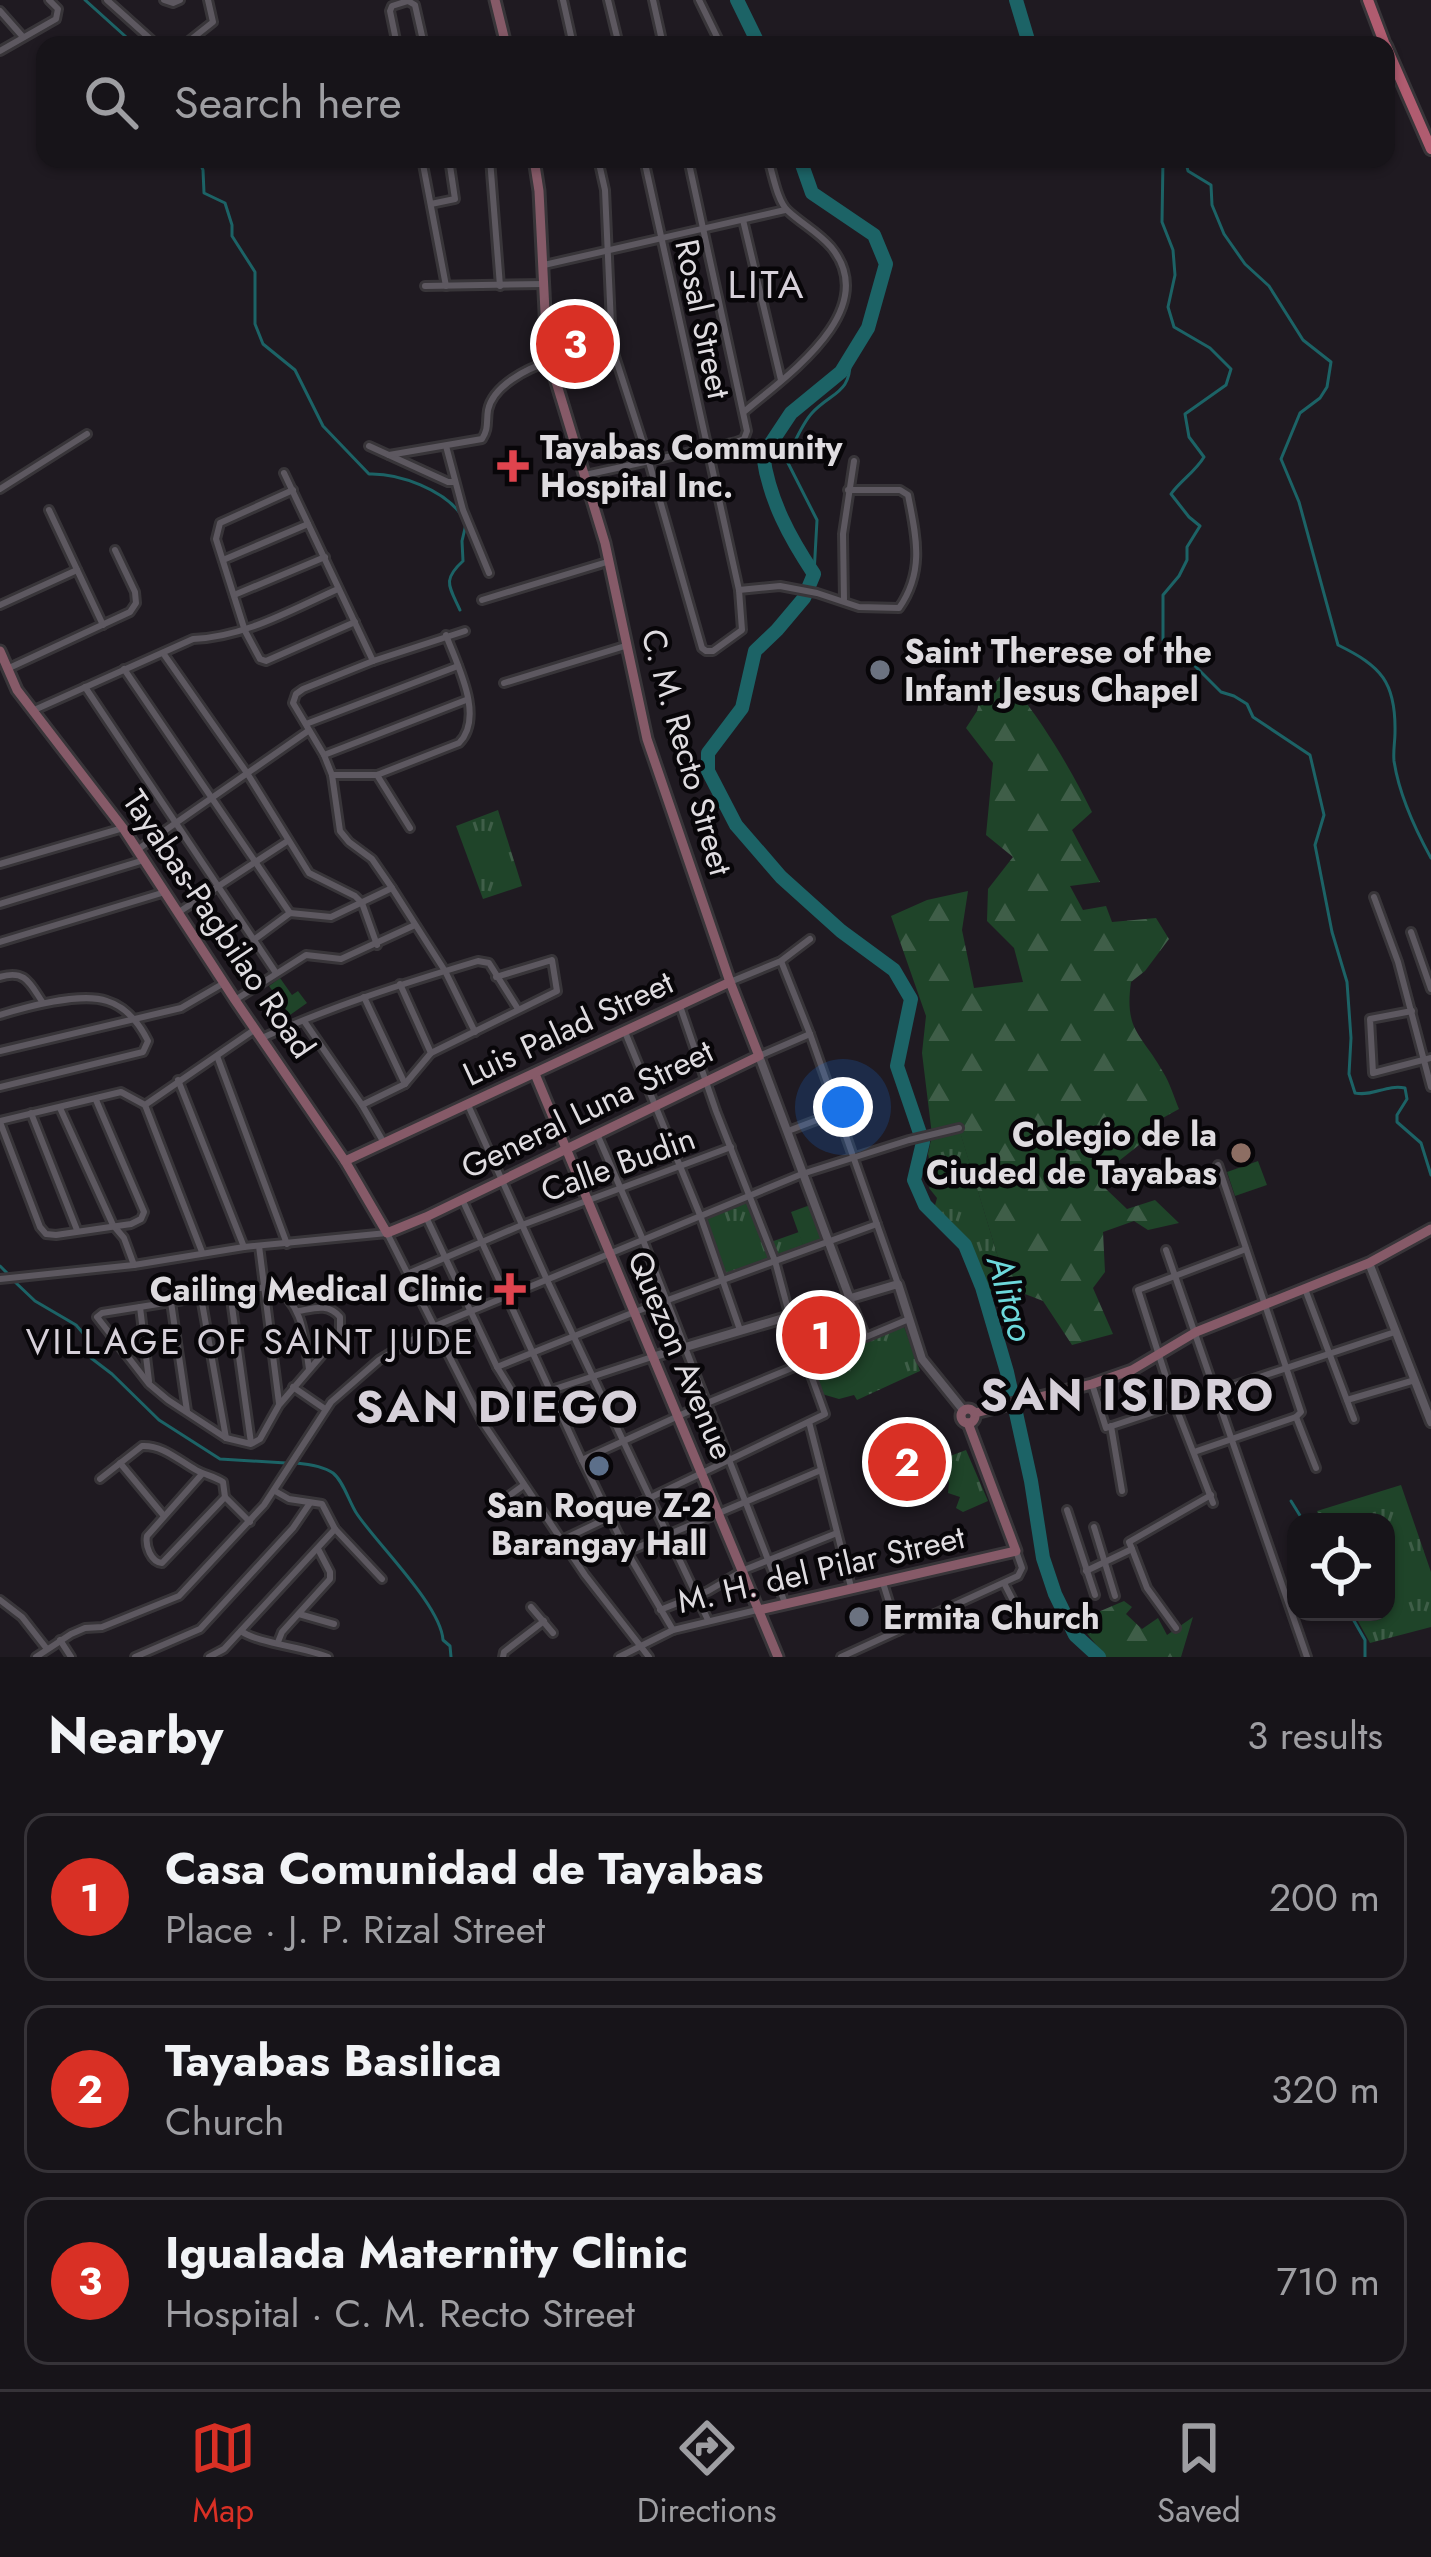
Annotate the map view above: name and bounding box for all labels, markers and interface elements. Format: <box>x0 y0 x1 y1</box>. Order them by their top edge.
search box <box>36 36 1395 168</box>
icon: search <box>78 69 144 135</box>
text: Search here <box>174 70 402 135</box>
street label: Rosal Street <box>663 235 743 403</box>
district label: LITA <box>727 256 807 313</box>
pin: 3 <box>536 299 614 389</box>
place label: Tayabas Community Hospital Inc. <box>540 424 843 509</box>
marker: Tayabas Community Hospital Inc. <box>497 450 529 482</box>
street label: C. M. Recto Street <box>629 623 745 881</box>
place label: Saint Therese of the Infant Jesus Chapel <box>904 628 1212 713</box>
marker: Saint Therese of the Infant Jesus Chapel <box>867 657 893 683</box>
street label: Tayabas-Pagbilao Road <box>112 780 326 1068</box>
street label: Luis Palad Street <box>455 959 681 1097</box>
street label: General Luna Street <box>453 1028 721 1190</box>
your location <box>813 1077 873 1137</box>
place label: Colegio de la Ciuded de Tayabas <box>926 1111 1217 1196</box>
street label: Calle Budin <box>534 1114 702 1214</box>
marker: Colegio de la Ciuded de Tayabas <box>1228 1140 1254 1166</box>
street label: Quezon Avenue <box>616 1243 746 1467</box>
water label: Alitao <box>974 1248 1048 1347</box>
place label: Cailing Medical Clinic <box>150 1266 483 1313</box>
marker: Cailing Medical Clinic <box>494 1273 526 1305</box>
pin: 1 <box>782 1290 860 1380</box>
district label: VILLAGE OF SAINT JUDE <box>26 1315 476 1367</box>
district label: SAN ISIDRO <box>980 1362 1276 1427</box>
district label: SAN DIEGO <box>355 1374 641 1439</box>
pin: 2 <box>868 1417 946 1507</box>
marker: San Roque Z-2 Barangay Hall <box>586 1453 612 1479</box>
place label: San Roque Z-2 Barangay Hall <box>486 1482 712 1567</box>
street label: M. H. del Pilar Street <box>673 1513 969 1625</box>
map controls <box>1287 1513 1395 1621</box>
button: locate <box>1287 1513 1395 1621</box>
place label: Ermita Church <box>883 1594 1100 1641</box>
marker: Ermita Church <box>846 1604 872 1630</box>
text: Nearby <box>48 1698 223 1772</box>
text: 3 results <box>1247 1707 1383 1764</box>
text: Casa Comunidad de Tayabas <box>165 1836 764 1901</box>
text: 1 <box>80 1869 100 1926</box>
text: 200 m <box>1269 1869 1380 1926</box>
text: Place · J. P. Rizal Street <box>165 1901 545 1958</box>
text: Tayabas Basilica <box>165 2028 502 2093</box>
text: 2 <box>77 2061 103 2118</box>
text: 320 m <box>1271 2061 1380 2118</box>
text: Church <box>165 2093 285 2150</box>
text: Igualada Maternity Clinic <box>165 2220 688 2285</box>
text: 3 <box>78 2253 102 2310</box>
text: 710 m <box>1276 2253 1380 2310</box>
text: Hospital · C. M. Recto Street <box>165 2285 635 2342</box>
tab: Map <box>190 2415 256 2534</box>
tab: Directions <box>637 2415 777 2534</box>
tab: Saved <box>1157 2415 1241 2534</box>

